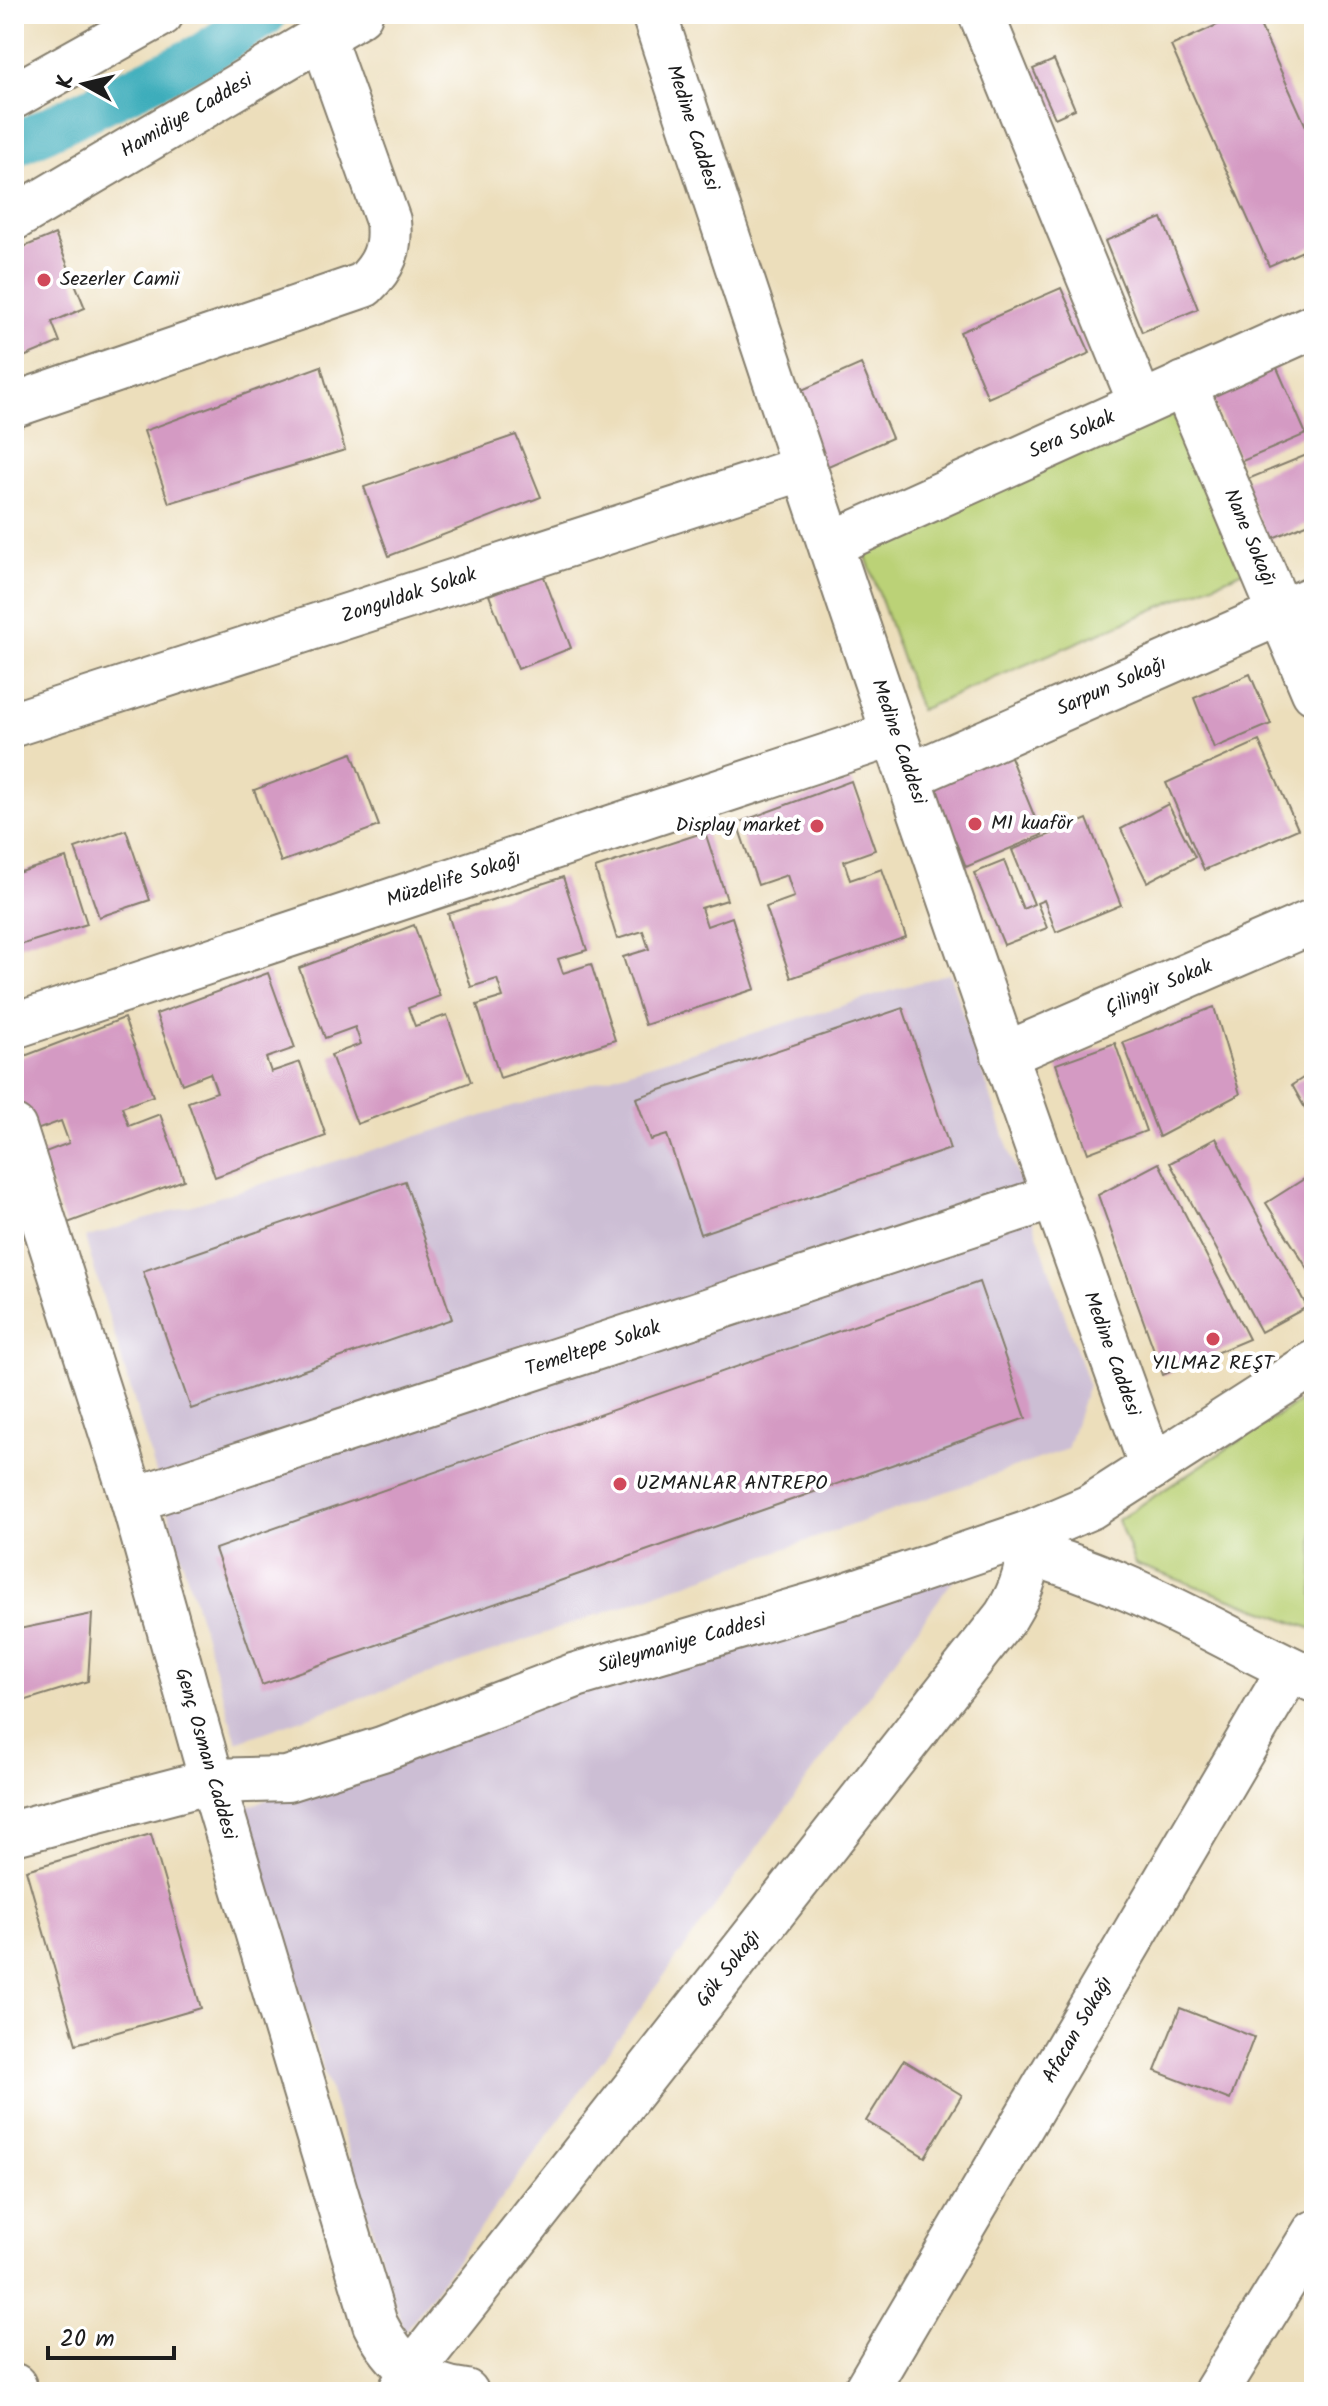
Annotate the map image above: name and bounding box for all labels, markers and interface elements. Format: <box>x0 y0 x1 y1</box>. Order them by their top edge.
north arrow <box>44 44 124 124</box>
street label: Medine Caddesi <box>657 61 728 196</box>
street label: Hamidiye Caddesi <box>115 64 260 167</box>
text: K <box>48 73 85 91</box>
place label: Sezerler Camii <box>60 264 181 296</box>
marker: Sezerler Camii <box>35 271 53 289</box>
street label: Sera Sokak <box>1024 402 1121 468</box>
street label: Nane Sokağı <box>1214 484 1284 592</box>
street label: Zonguldak Sokak <box>337 559 481 633</box>
street label: Sarpun Sokağı <box>1052 648 1172 726</box>
street label: Medine Caddesi <box>862 675 935 810</box>
place label: M1 kuaför <box>991 808 1074 840</box>
place label: Display market <box>676 810 801 842</box>
marker: M1 kuaför <box>966 815 984 833</box>
marker: Display market <box>808 817 826 835</box>
street label: Müzdelife Sokağı <box>382 843 526 917</box>
street label: Çilingir Sokak <box>1100 951 1218 1025</box>
street label: Medine Caddesi <box>1074 1287 1149 1422</box>
street label: Temeltepe Sokak <box>521 1312 665 1386</box>
marker: YILMAZ REŞT <box>1204 1330 1222 1348</box>
place label: YILMAZ REŞT <box>1152 1348 1276 1380</box>
place label: UZMANLAR ANTREPO <box>636 1468 828 1500</box>
marker: UZMANLAR ANTREPO <box>611 1475 629 1493</box>
street label: Süleymaniye Caddesi <box>594 1604 771 1683</box>
street label: Genç Osman Caddesi <box>165 1664 245 1845</box>
street label: Gök Sokağı <box>688 1923 770 2015</box>
street label: Afacan Sokağı <box>1034 1970 1122 2090</box>
scale bar <box>48 2310 174 2360</box>
text: 20 m <box>60 2320 115 2359</box>

